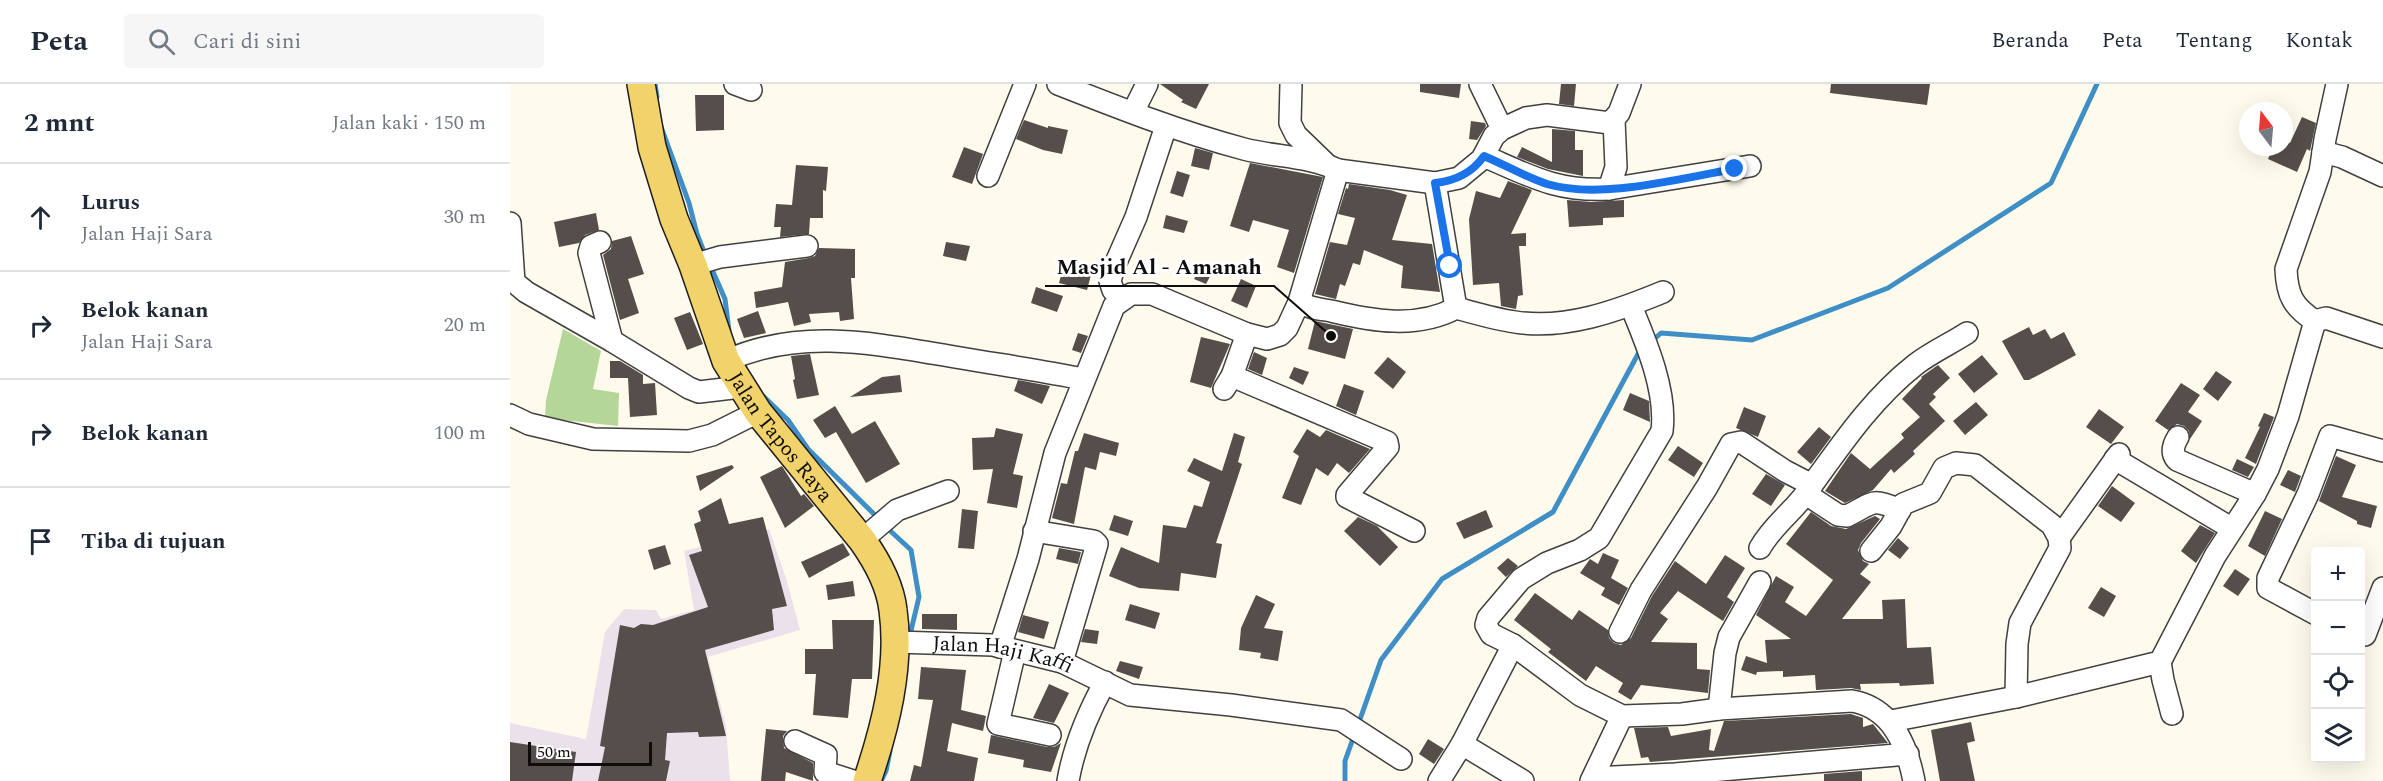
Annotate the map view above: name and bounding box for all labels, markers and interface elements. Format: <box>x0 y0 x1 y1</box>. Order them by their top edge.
search box <box>124 14 544 68</box>
text: Peta <box>30 20 88 63</box>
icon: search <box>145 25 178 58</box>
text: Cari di sini <box>193 25 301 58</box>
text: Beranda <box>1992 25 2069 57</box>
text: Peta <box>2102 25 2143 57</box>
text: Tentang <box>2176 25 2252 57</box>
text: Kontak <box>2285 25 2353 57</box>
north arrow <box>2239 102 2293 156</box>
text: 2 mnt <box>24 103 95 143</box>
text: Jalan kaki · 150 m <box>332 108 486 138</box>
route end <box>1721 155 1747 181</box>
text: Lurus <box>81 186 140 219</box>
icon: ahead <box>24 201 57 234</box>
text: 30 m <box>444 202 486 232</box>
text: Jalan Haji Sara <box>81 219 212 249</box>
callout: Masjid Al - Amanah <box>1045 246 1274 286</box>
text: Masjid Al - Amanah <box>1056 251 1262 284</box>
route start <box>1436 252 1462 278</box>
text: Belok kanan <box>81 294 209 327</box>
icon: right <box>24 309 57 342</box>
text: 20 m <box>444 310 486 340</box>
text: Jalan Haji Sara <box>81 327 212 357</box>
street label: Jalan Tapos Raya <box>719 365 841 510</box>
icon: right <box>24 417 57 450</box>
text: Belok kanan <box>81 417 209 450</box>
text: 100 m <box>434 418 486 448</box>
icon: arrive <box>24 525 57 558</box>
text: Tiba di tujuan <box>81 525 226 558</box>
map controls <box>2311 547 2365 763</box>
button: + <box>2311 547 2365 601</box>
button: − <box>2311 601 2365 655</box>
street label: Jalan Haji Kaffi <box>932 628 1079 682</box>
button: locate <box>2311 655 2365 709</box>
button: layers <box>2311 709 2365 763</box>
scale bar <box>528 739 652 766</box>
text: 50 m <box>537 740 571 764</box>

